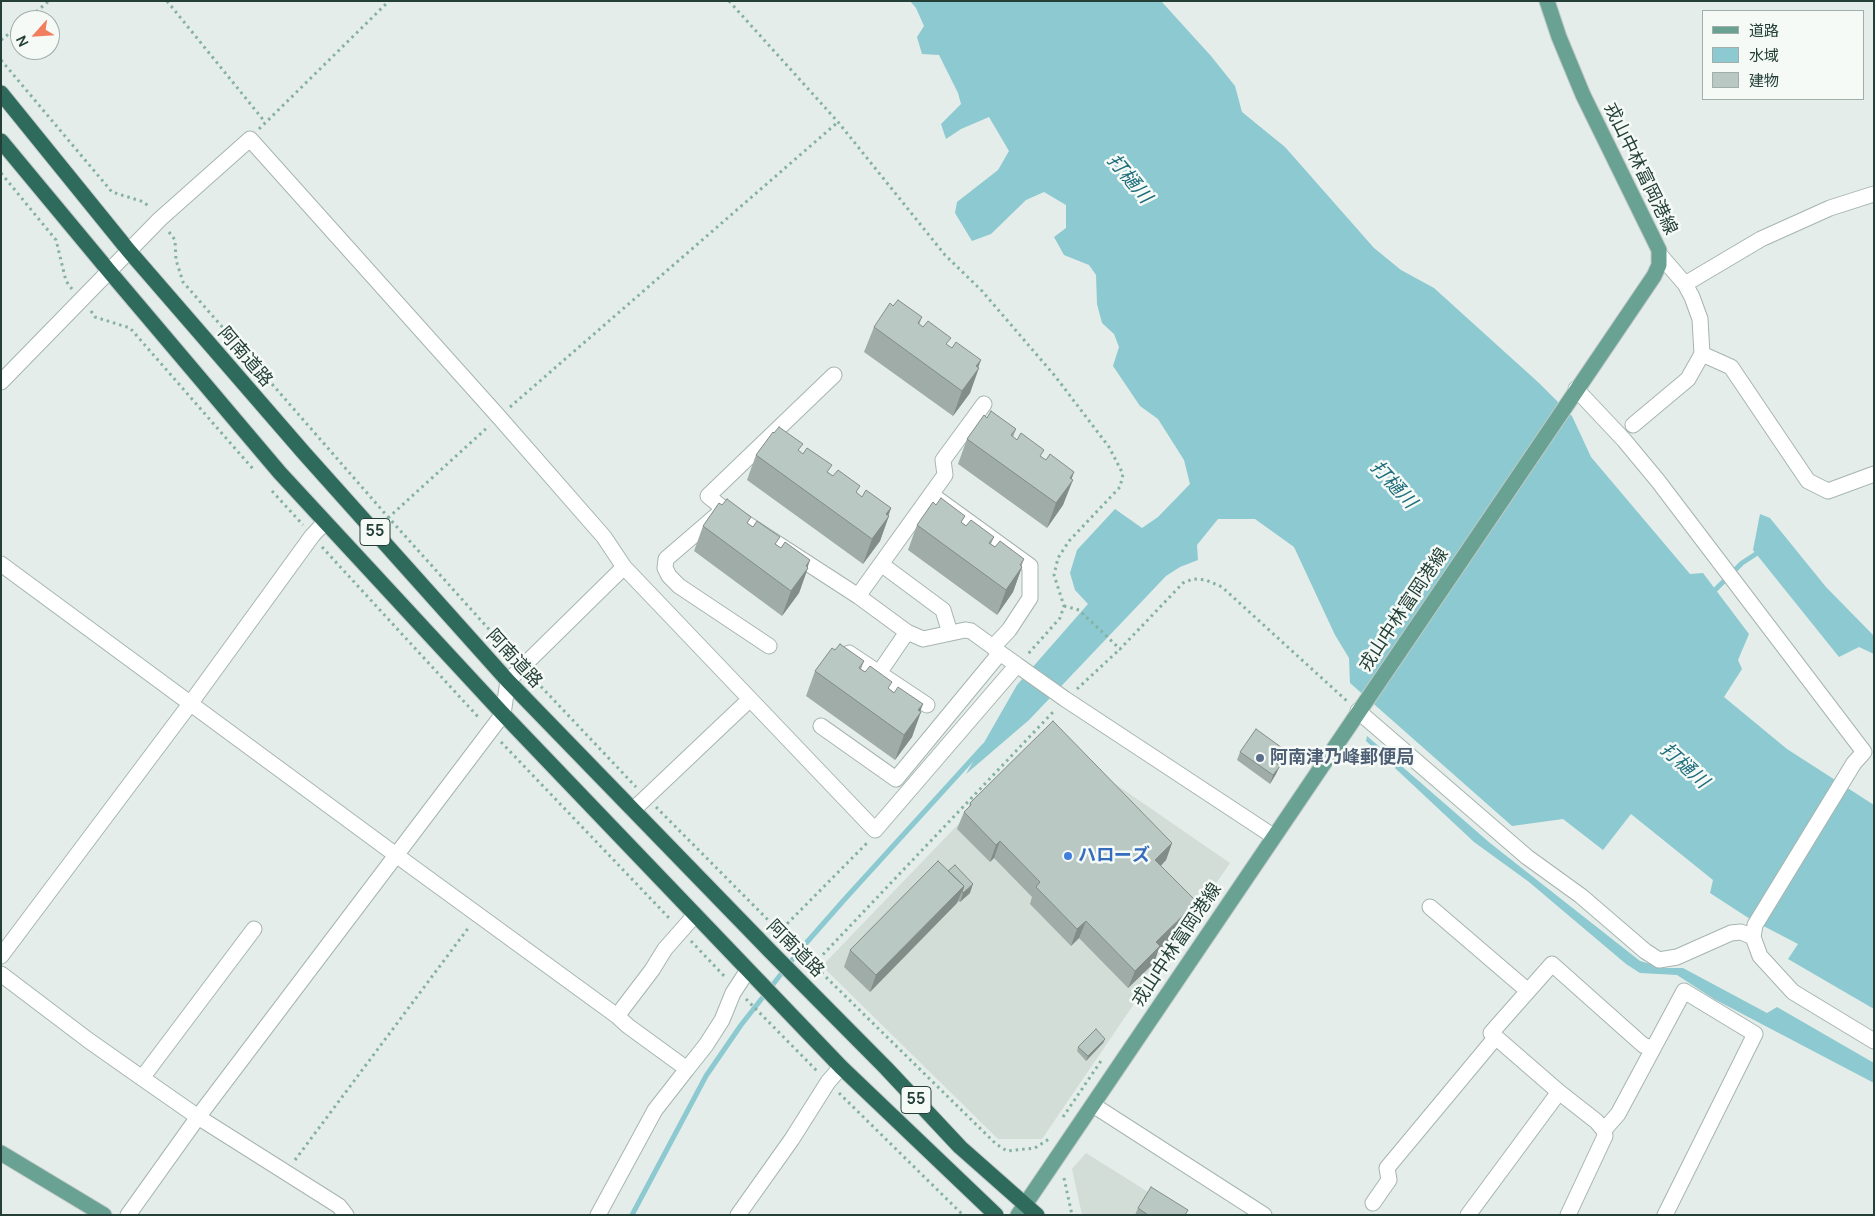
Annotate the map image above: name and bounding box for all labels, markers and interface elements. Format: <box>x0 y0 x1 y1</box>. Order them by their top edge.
north arrow <box>10 10 60 60</box>
legend <box>1702 10 1865 100</box>
text: 道路 <box>1749 20 1779 41</box>
text: N <box>11 33 33 50</box>
text: 水域 <box>1749 45 1779 66</box>
text: 建物 <box>1749 70 1779 91</box>
street label: 戎山中林富岡港線 <box>1599 100 1681 238</box>
water label: 打樋川 <box>1102 150 1156 208</box>
street label: 阿南道路 <box>213 323 277 391</box>
water label: 打樋川 <box>1365 456 1421 514</box>
road number: 55 <box>360 518 390 546</box>
street label: 戎山中林富岡港線 <box>1355 544 1453 676</box>
street label: 阿南道路 <box>482 625 546 693</box>
water label: 打樋川 <box>1655 738 1713 794</box>
place label: 阿南津乃峰郵便局 <box>1270 747 1414 769</box>
marker: 阿南津乃峰郵便局 <box>1254 752 1266 764</box>
place label: ハローズ <box>1078 845 1150 867</box>
marker: ハローズ <box>1062 850 1074 862</box>
street label: 戎山中林富岡港線 <box>1128 879 1226 1011</box>
street label: 阿南道路 <box>762 916 828 982</box>
road number: 55 <box>901 1086 931 1114</box>

